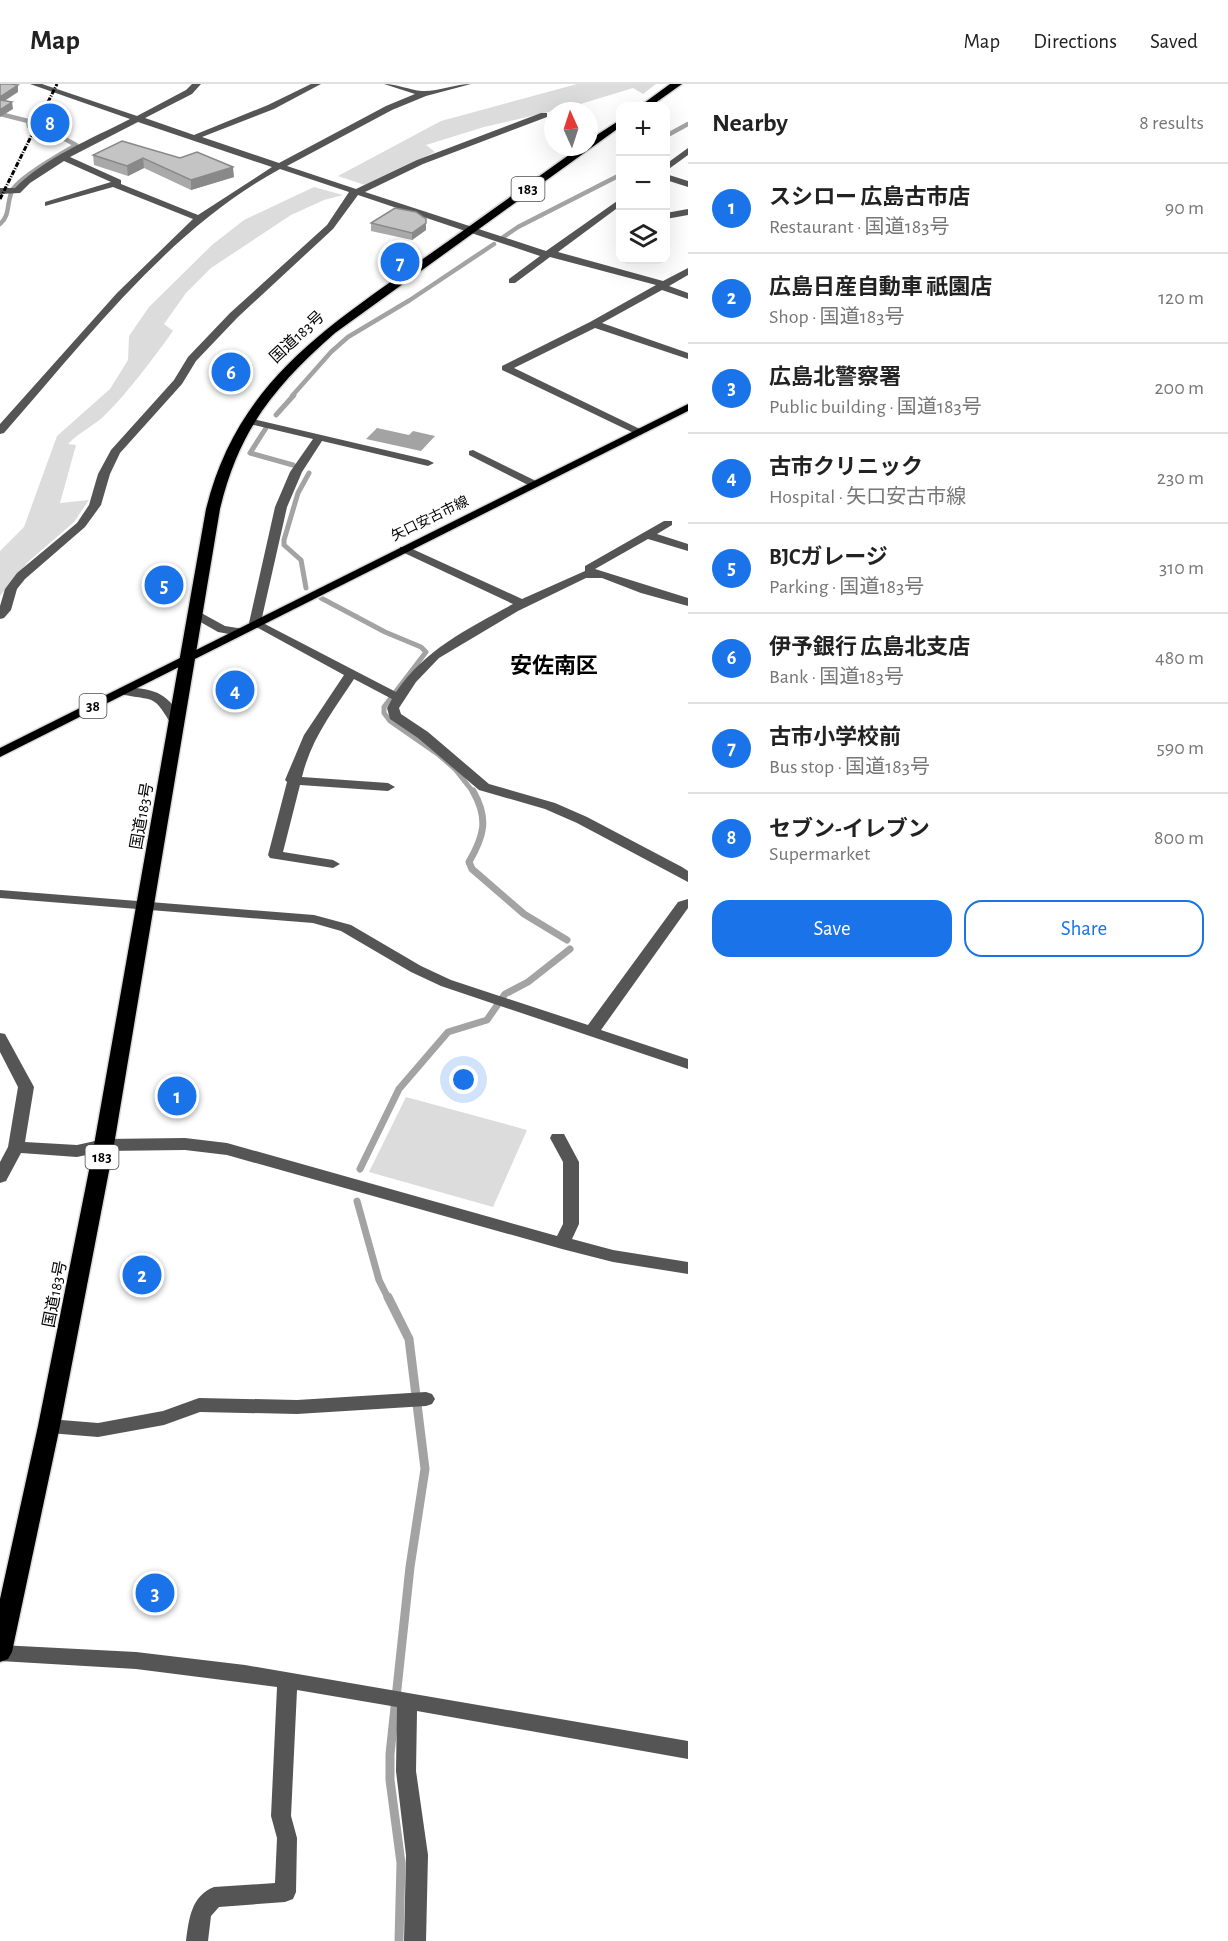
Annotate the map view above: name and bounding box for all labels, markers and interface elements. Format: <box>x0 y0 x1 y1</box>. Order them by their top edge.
text: Map <box>30 27 80 55</box>
text: Map <box>964 31 1000 52</box>
text: Directions <box>1033 31 1117 52</box>
text: Saved <box>1150 31 1198 52</box>
pin: 8 <box>31 100 70 146</box>
north arrow <box>544 102 598 156</box>
map controls <box>616 102 670 264</box>
button: + <box>616 102 670 156</box>
text: Nearby <box>712 110 788 136</box>
text: 8 results <box>1139 113 1204 133</box>
button: − <box>616 156 670 210</box>
road number: 183 <box>512 177 544 201</box>
text: スシロー 広島古市店 <box>769 186 970 208</box>
text: 1 <box>728 198 735 218</box>
text: 90 m <box>1165 198 1204 218</box>
button: layers <box>616 210 670 264</box>
text: Restaurant · 国道183号 <box>769 217 949 237</box>
pin: 7 <box>380 240 420 285</box>
text: 広島日産自動車 祇園店 <box>769 276 992 298</box>
text: 2 <box>727 288 736 308</box>
text: 120 m <box>1158 288 1204 308</box>
street label: 国道183号 <box>266 307 327 366</box>
text: Shop · 国道183号 <box>769 307 904 327</box>
pin: 6 <box>212 350 250 394</box>
text: 広島北警察署 <box>769 366 901 388</box>
text: 3 <box>727 378 736 398</box>
text: 200 m <box>1154 378 1204 398</box>
text: Public building · 国道183号 <box>769 397 982 417</box>
text: 古市クリニック <box>769 456 923 478</box>
text: 4 <box>726 468 737 488</box>
text: 230 m <box>1157 468 1204 488</box>
text: Hospital · 矢口安古市線 <box>769 487 966 507</box>
street label: 矢口安古市線 <box>389 493 471 544</box>
text: BJCガレージ <box>769 546 888 568</box>
text: 5 <box>727 558 736 578</box>
text: 310 m <box>1159 558 1204 578</box>
pin: 5 <box>144 562 184 608</box>
text: Parking · 国道183号 <box>769 577 924 597</box>
text: 伊予銀行 広島北支店 <box>769 636 970 658</box>
text: 6 <box>727 648 736 668</box>
text: 480 m <box>1155 648 1204 668</box>
district label: 安佐南区 <box>510 654 598 677</box>
text: Bank · 国道183号 <box>769 667 904 687</box>
pin: 4 <box>216 668 254 712</box>
road number: 38 <box>80 694 106 718</box>
text: 古市小学校前 <box>769 726 901 748</box>
text: 7 <box>727 738 736 758</box>
text: 590 m <box>1156 738 1204 758</box>
text: Bus stop · 国道183号 <box>769 757 930 777</box>
street label: 国道183号 <box>127 781 156 851</box>
text: セブン-イレブン <box>769 818 930 840</box>
text: 8 <box>727 828 736 848</box>
text: 800 m <box>1154 828 1204 848</box>
text: Supermarket <box>769 844 870 864</box>
button: Save <box>712 900 952 957</box>
button: Share <box>964 900 1204 957</box>
your location <box>449 1065 478 1094</box>
pin: 1 <box>158 1074 196 1118</box>
road number: 183 <box>86 1145 118 1169</box>
pin: 2 <box>122 1252 162 1298</box>
street label: 国道183号 <box>40 1259 69 1329</box>
pin: 3 <box>136 1570 174 1616</box>

